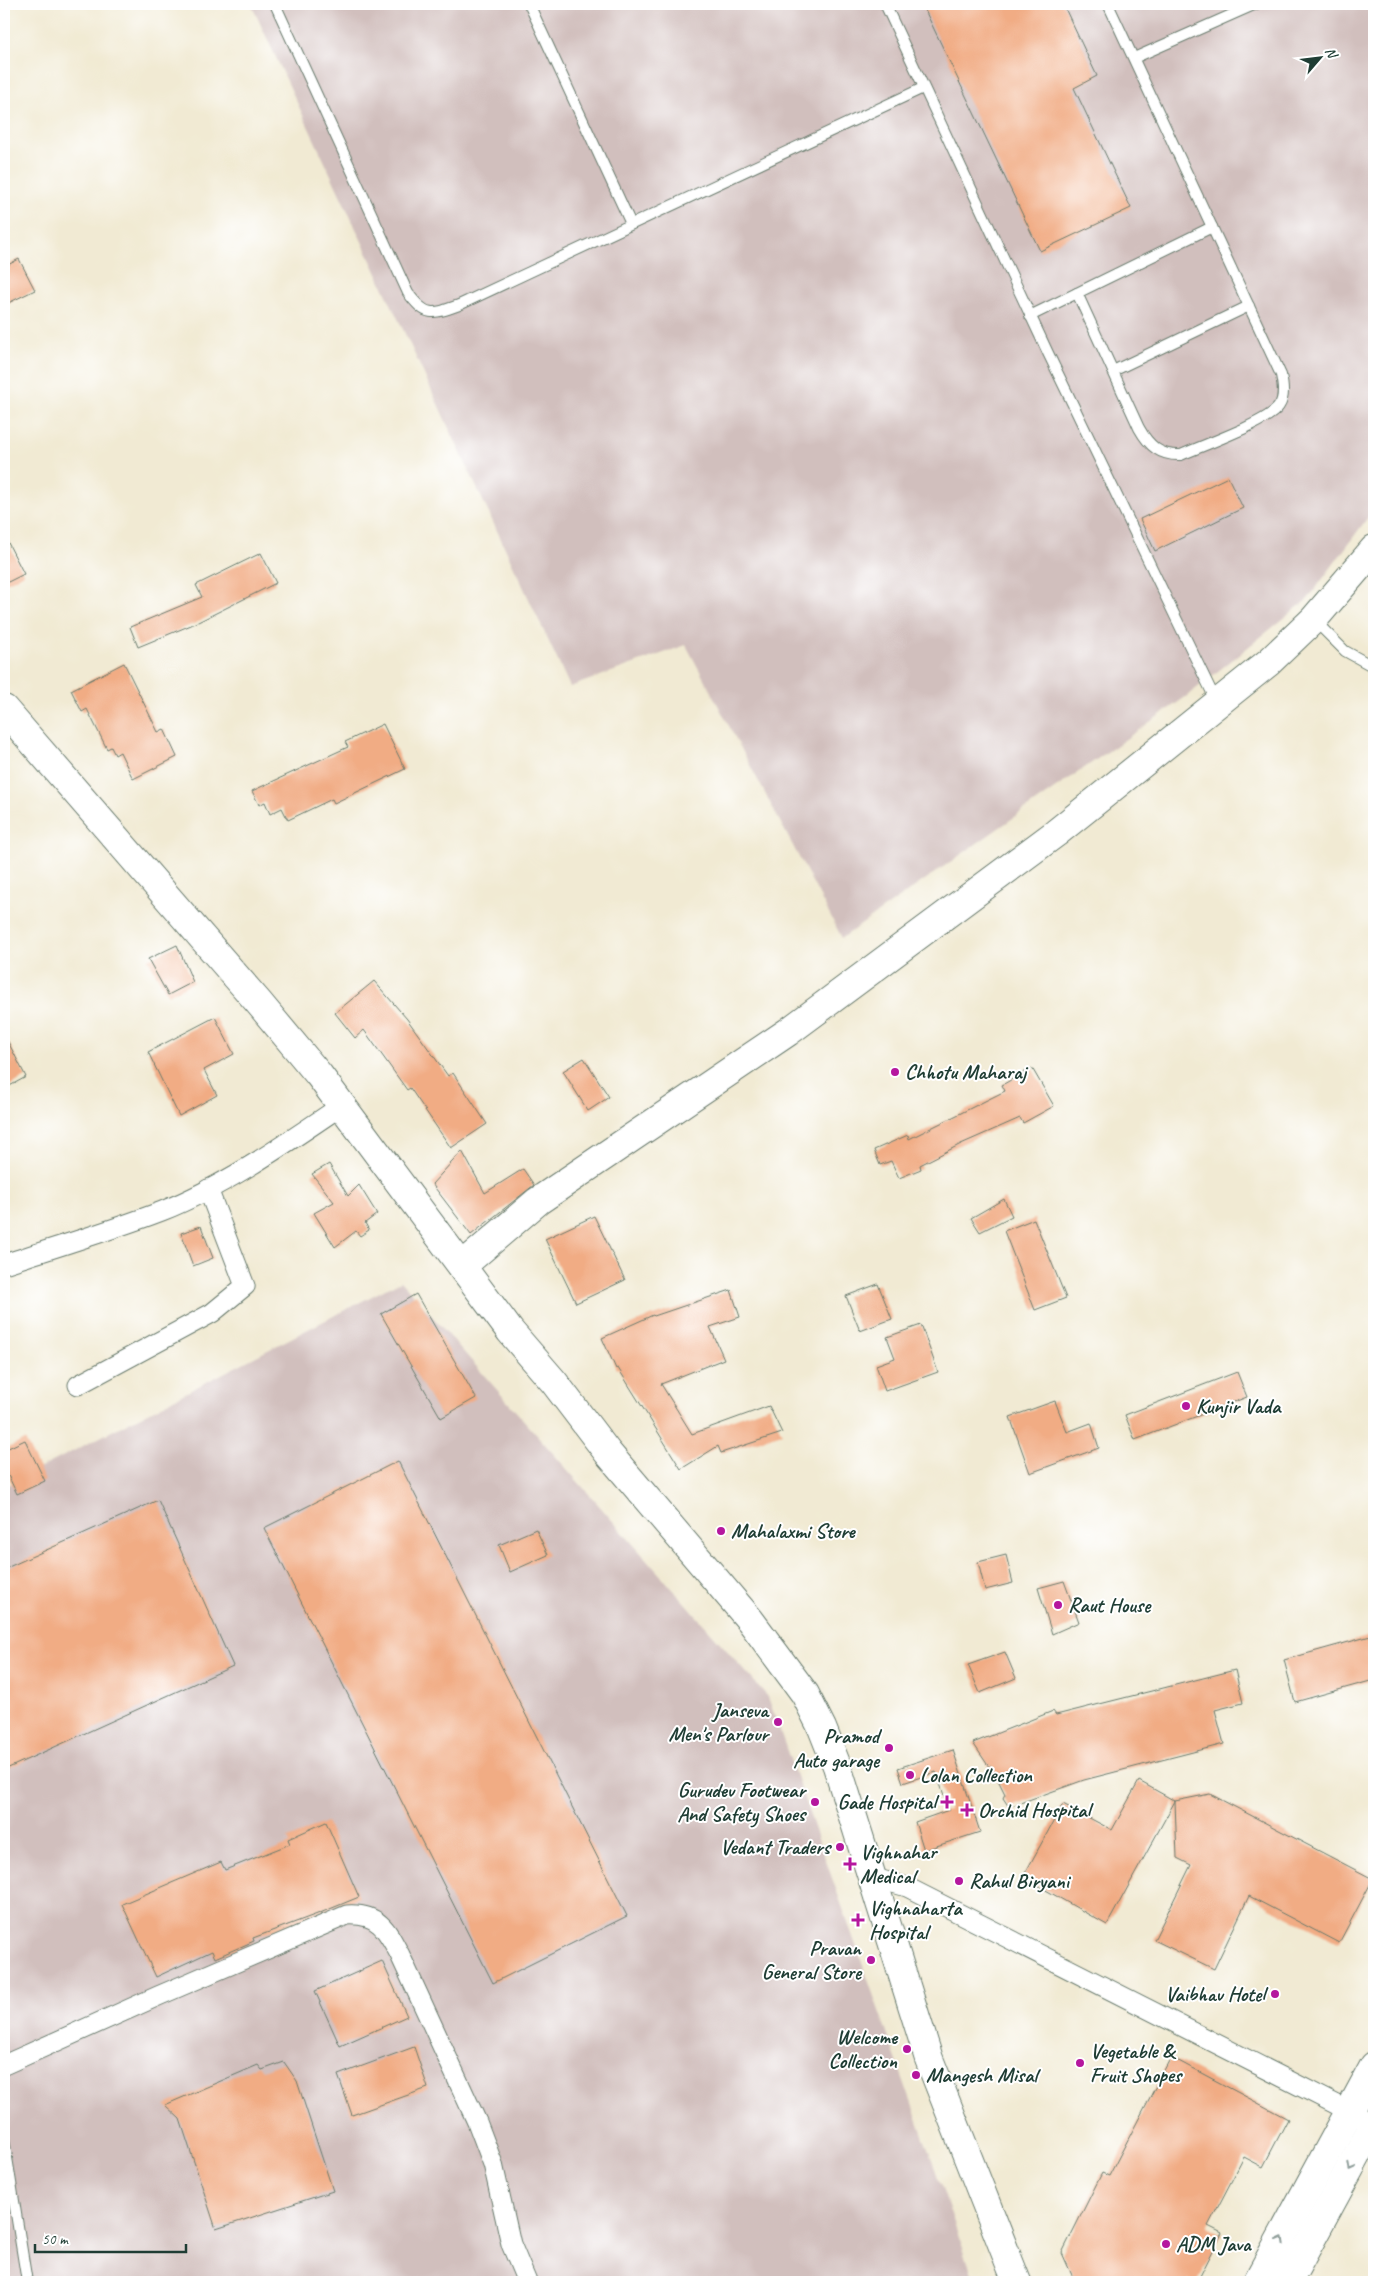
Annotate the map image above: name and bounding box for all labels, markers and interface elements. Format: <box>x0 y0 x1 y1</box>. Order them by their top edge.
north arrow <box>1296 32 1346 82</box>
text: N <box>1321 44 1342 62</box>
place label: Chhotu Maharaj <box>905 1059 1029 1085</box>
marker: Chhotu Maharaj <box>889 1066 901 1078</box>
place label: Kunjir Vada <box>1196 1393 1282 1419</box>
marker: Kunjir Vada <box>1180 1400 1192 1412</box>
place label: Mahalaxmi Store <box>731 1518 857 1544</box>
marker: Mahalaxmi Store <box>715 1525 727 1537</box>
place label: Raut House <box>1068 1592 1152 1618</box>
marker: Raut House <box>1052 1599 1064 1611</box>
place label: Janseva Men's Parlour <box>669 1697 770 1747</box>
marker: Janseva Men's Parlour <box>772 1716 784 1728</box>
place label: Pramod Auto garage <box>793 1723 883 1773</box>
marker: Pramod Auto garage <box>883 1742 895 1754</box>
place label: Lolan Collection <box>920 1762 1033 1788</box>
marker: Lolan Collection <box>904 1769 916 1781</box>
place label: Gurudev Footwear And Safety Shoes <box>677 1777 808 1828</box>
place label: Gade Hospital <box>837 1789 940 1815</box>
marker: Gade Hospital <box>940 1795 954 1809</box>
marker: Gurudev Footwear And Safety Shoes <box>809 1796 821 1808</box>
place label: Orchid Hospital <box>978 1797 1094 1823</box>
marker: Orchid Hospital <box>960 1803 974 1817</box>
place label: Vedant Traders <box>720 1834 833 1860</box>
place label: Vighnahar Medical <box>860 1839 939 1889</box>
marker: Vedant Traders <box>834 1841 846 1853</box>
marker: Vighnahar Medical <box>844 1858 856 1870</box>
place label: Rahul Biryani <box>969 1868 1072 1894</box>
marker: Rahul Biryani <box>953 1875 965 1887</box>
place label: Vighnaharta Hospital <box>869 1895 963 1945</box>
marker: Vighnaharta Hospital <box>851 1913 865 1927</box>
place label: Pravan General Store <box>762 1935 863 1985</box>
marker: Pravan General Store <box>865 1954 877 1966</box>
place label: Vaibhav Hotel <box>1165 1981 1269 2007</box>
marker: Vaibhav Hotel <box>1269 1988 1281 2000</box>
place label: Welcome Collection <box>829 2024 899 2074</box>
place label: Vegetable & Fruit Shopes <box>1090 2038 1184 2088</box>
marker: Welcome Collection <box>901 2043 913 2055</box>
marker: Vegetable & Fruit Shopes <box>1074 2057 1086 2069</box>
place label: Mangesh Misal <box>926 2062 1041 2088</box>
marker: Mangesh Misal <box>910 2069 922 2081</box>
one-way arrow <box>1348 2162 1358 2171</box>
scale bar <box>35 2221 186 2253</box>
text: 50 m <box>42 2230 69 2249</box>
place label: ADM Java <box>1176 2231 1252 2257</box>
one-way arrow <box>1275 2236 1285 2245</box>
marker: ADM Java <box>1160 2238 1172 2250</box>

